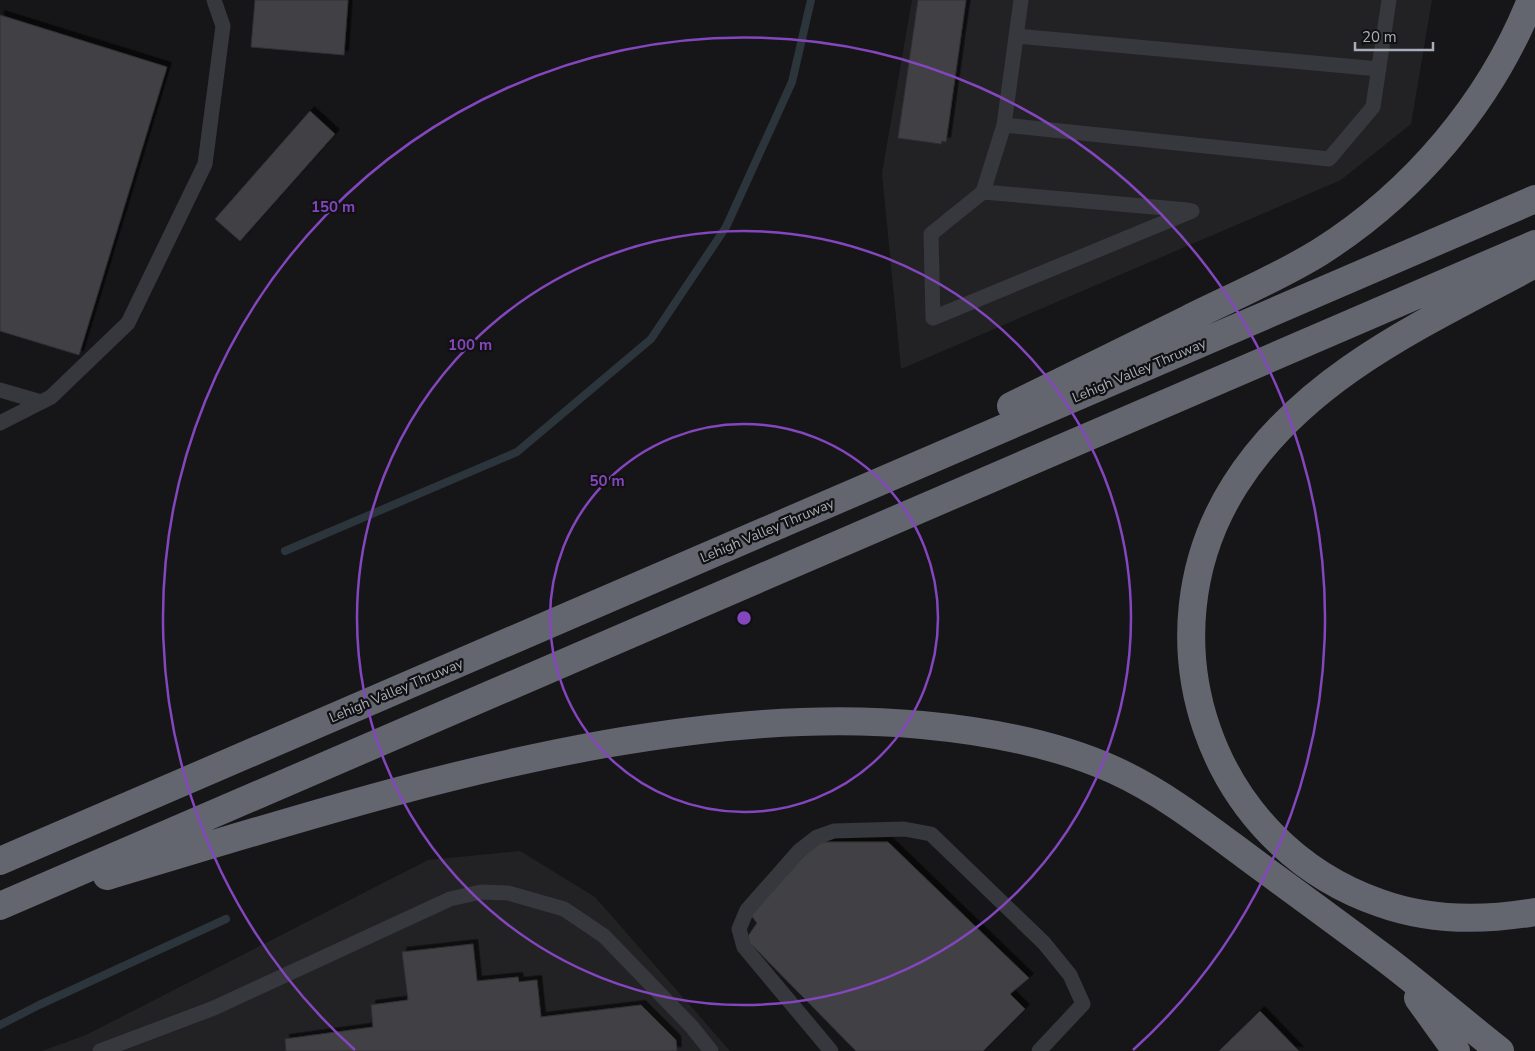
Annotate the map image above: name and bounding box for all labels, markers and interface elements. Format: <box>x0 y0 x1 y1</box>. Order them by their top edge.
scale bar <box>1355 20 1432 52</box>
text: 20 m <box>1362 27 1397 47</box>
text: 150 m <box>311 197 355 217</box>
street label: Lehigh Valley Thruway <box>1069 333 1210 407</box>
text: 100 m <box>448 335 492 355</box>
text: 50 m <box>589 471 625 491</box>
street label: Lehigh Valley Thruway <box>697 493 838 567</box>
centre of rings <box>735 609 753 627</box>
street label: Lehigh Valley Thruway <box>326 653 467 727</box>

